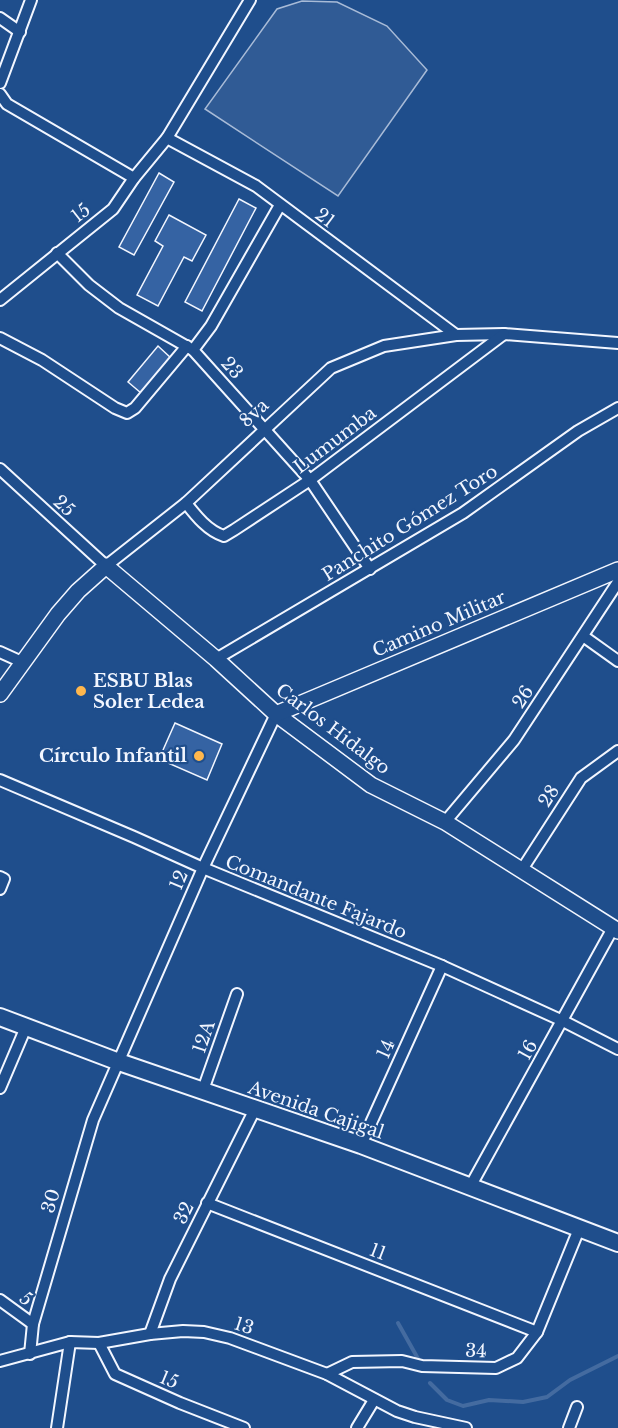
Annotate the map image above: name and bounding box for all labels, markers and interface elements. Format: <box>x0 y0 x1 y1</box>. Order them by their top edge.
street label: 15 <box>67 199 95 227</box>
street label: 21 <box>311 203 339 233</box>
street label: 23 <box>216 352 248 384</box>
street label: 8va <box>235 394 273 432</box>
street label: Lumumba <box>289 402 381 478</box>
street label: Panchito Gómez Toro <box>318 460 502 586</box>
street label: 25 <box>49 491 79 521</box>
street label: Camino Militar <box>369 586 509 662</box>
place label: ESBU Blas Soler Ledea <box>93 670 205 713</box>
street label: Carlos Hidalgo <box>272 679 394 779</box>
street label: 26 <box>508 681 538 713</box>
marker: ESBU Blas Soler Ledea <box>74 684 88 698</box>
place label: Círculo Infantil <box>39 745 188 767</box>
marker: Círculo Infantil <box>192 749 206 763</box>
street label: 28 <box>534 781 564 811</box>
street label: Comandante Fajardo <box>222 850 410 944</box>
street label: 12 <box>165 867 193 893</box>
street label: 12A <box>188 1017 220 1056</box>
street label: 14 <box>372 1036 400 1062</box>
street label: 16 <box>514 1036 542 1064</box>
street label: Avenida Cajigal <box>244 1076 387 1144</box>
street label: 30 <box>37 1186 65 1216</box>
street label: 32 <box>169 1198 199 1228</box>
street label: 11 <box>367 1239 389 1265</box>
street label: 5 <box>15 1287 37 1311</box>
street label: 13 <box>232 1313 256 1339</box>
street label: 34 <box>465 1340 487 1362</box>
street label: 15 <box>156 1366 182 1394</box>

